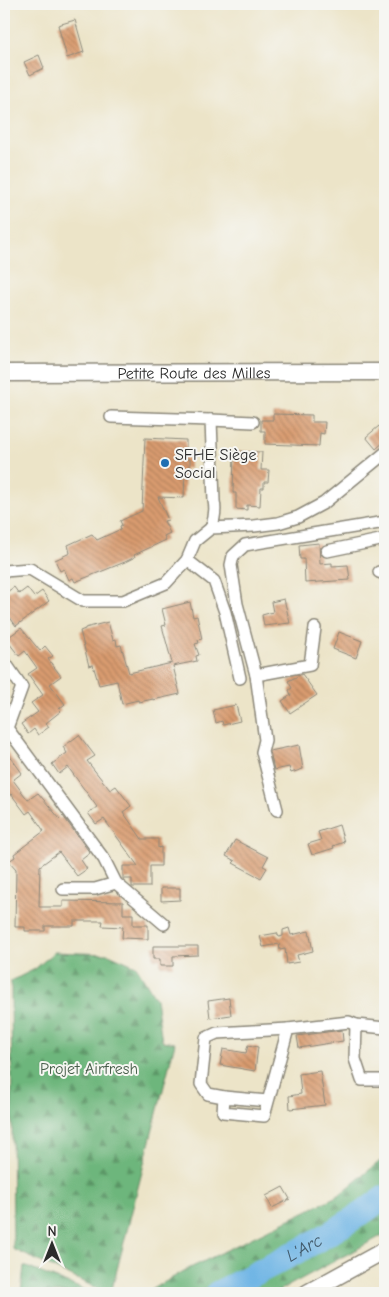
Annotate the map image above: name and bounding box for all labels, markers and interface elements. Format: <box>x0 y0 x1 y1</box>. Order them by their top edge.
street label: Petite Route des Milles <box>118 364 271 383</box>
place label: SFHE Siège Social <box>175 446 257 482</box>
marker: SFHE Siège Social <box>159 457 171 469</box>
park label: Projet Airfresh <box>40 1060 138 1078</box>
north arrow <box>28 1220 78 1270</box>
text: N <box>47 1223 57 1240</box>
water label: L'Arc <box>283 1230 326 1267</box>

